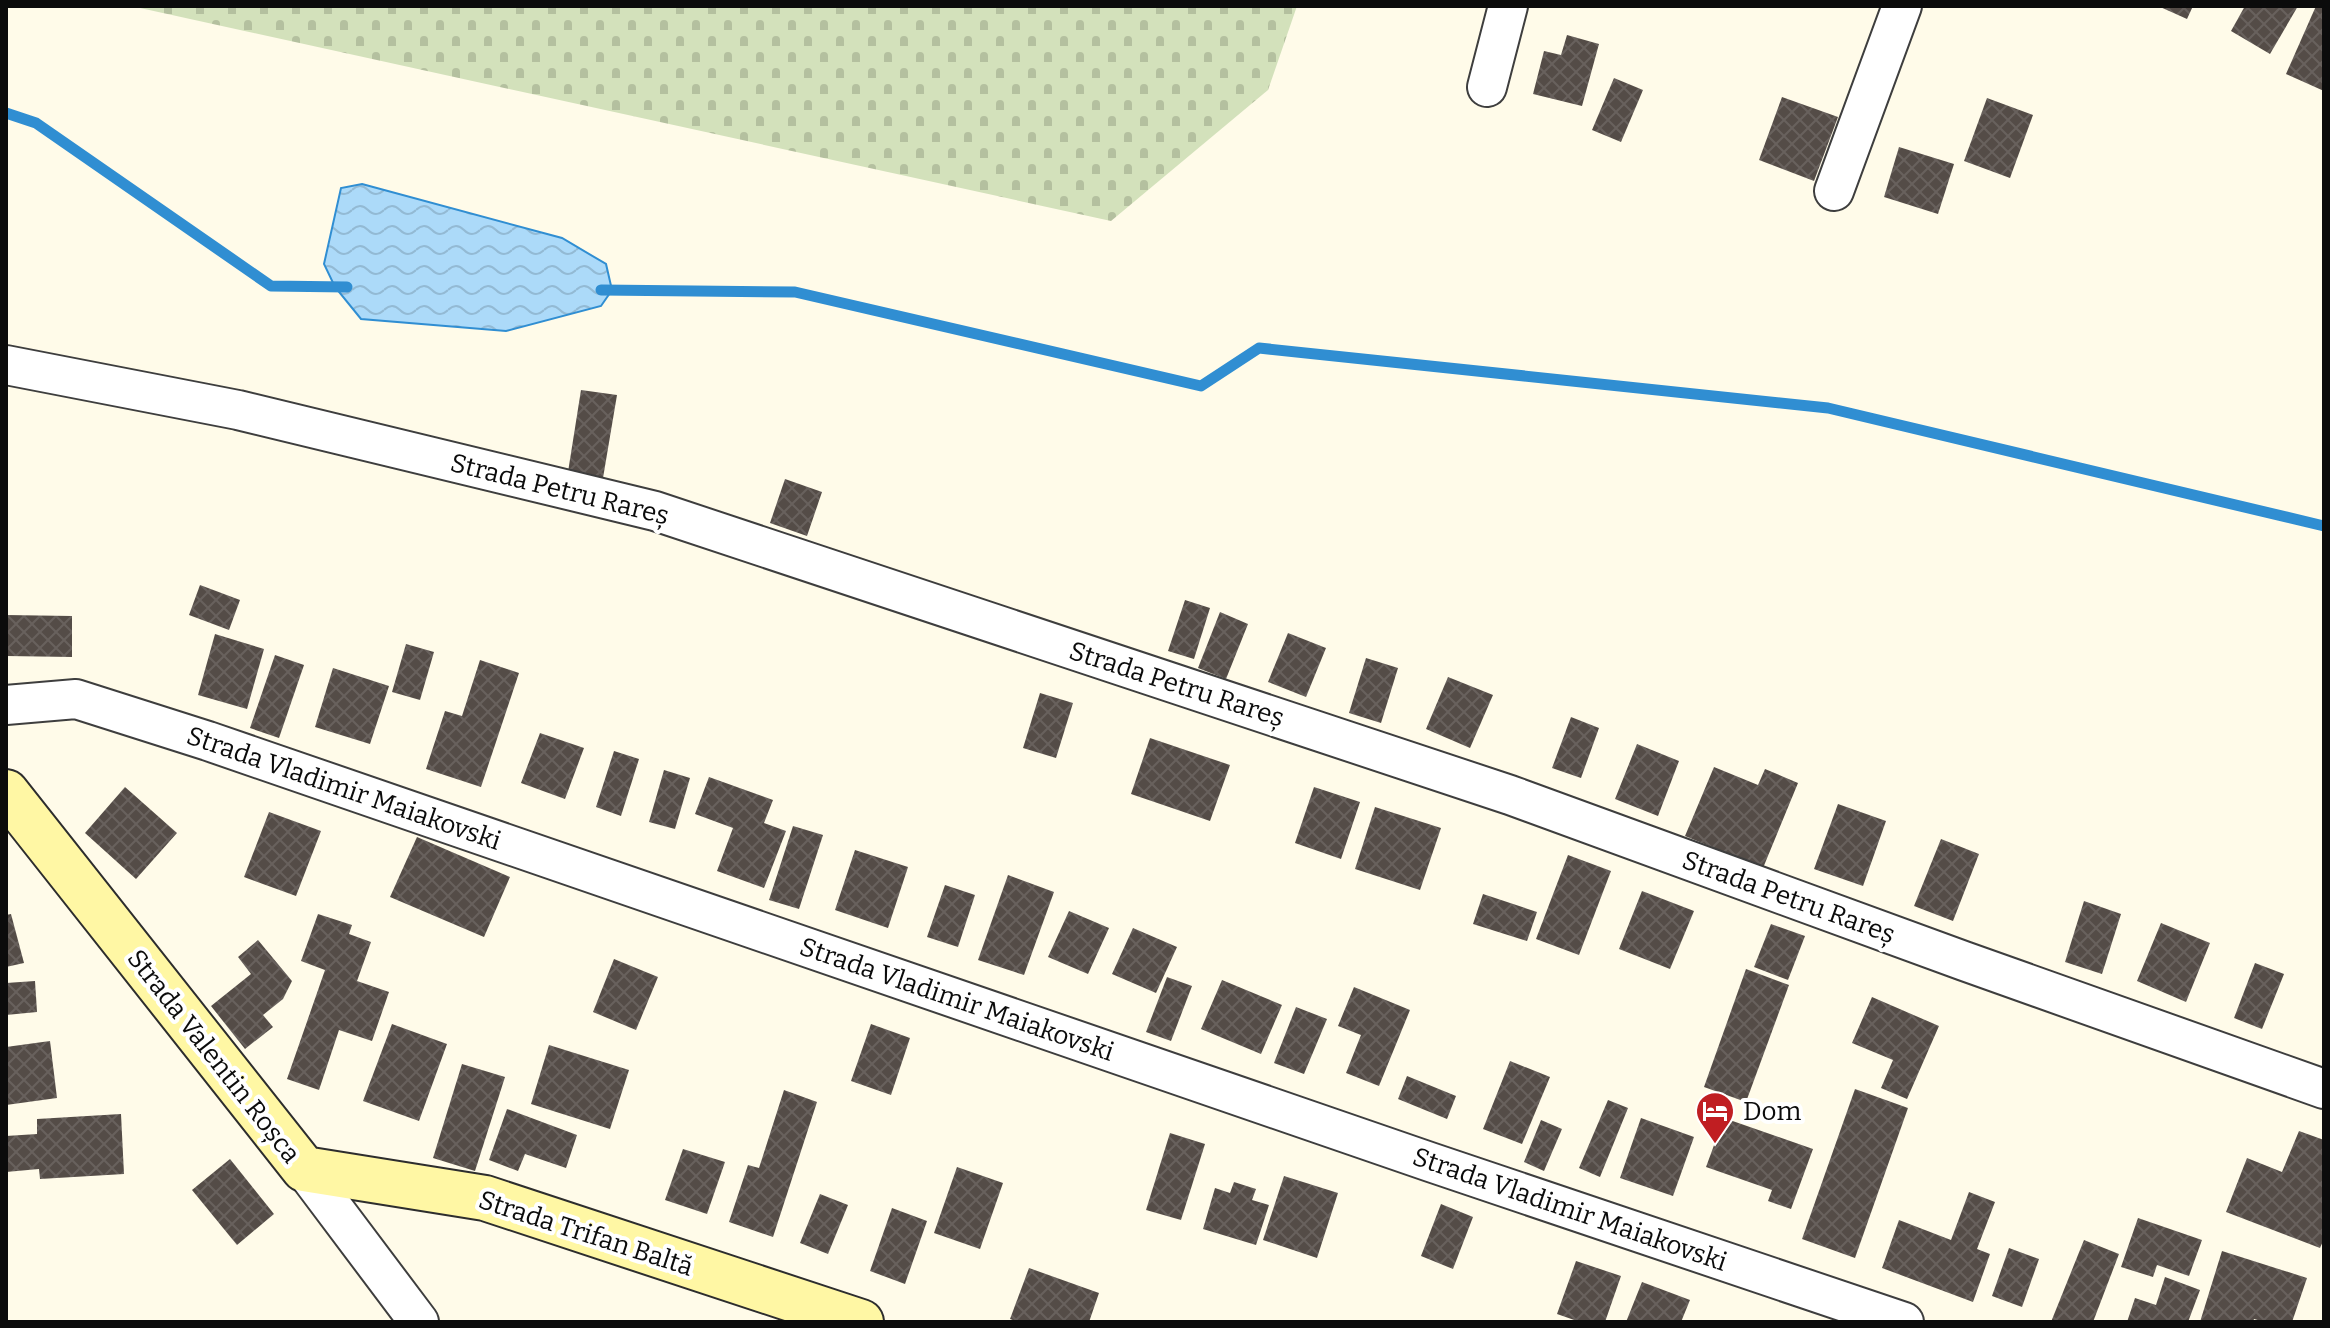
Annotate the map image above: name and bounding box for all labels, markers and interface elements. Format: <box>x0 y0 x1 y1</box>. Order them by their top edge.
street label: Strada Petru Rareș <box>447 447 672 532</box>
street label: Strada Petru Rareș <box>1065 635 1288 734</box>
street label: Strada Vladimir Maiakovski <box>183 720 505 857</box>
street label: Strada Petru Rareș <box>1678 845 1899 950</box>
street label: Strada Vladimir Maiakovski <box>796 931 1118 1068</box>
street label: Strada Valentin Roșca <box>121 943 307 1169</box>
hotel icon: Dom <box>1694 1090 1736 1145</box>
place label: Dom <box>1743 1096 1801 1127</box>
street label: Strada Vladimir Maiakovski <box>1409 1141 1731 1278</box>
street label: Strada Trifan Baltă <box>475 1184 697 1283</box>

